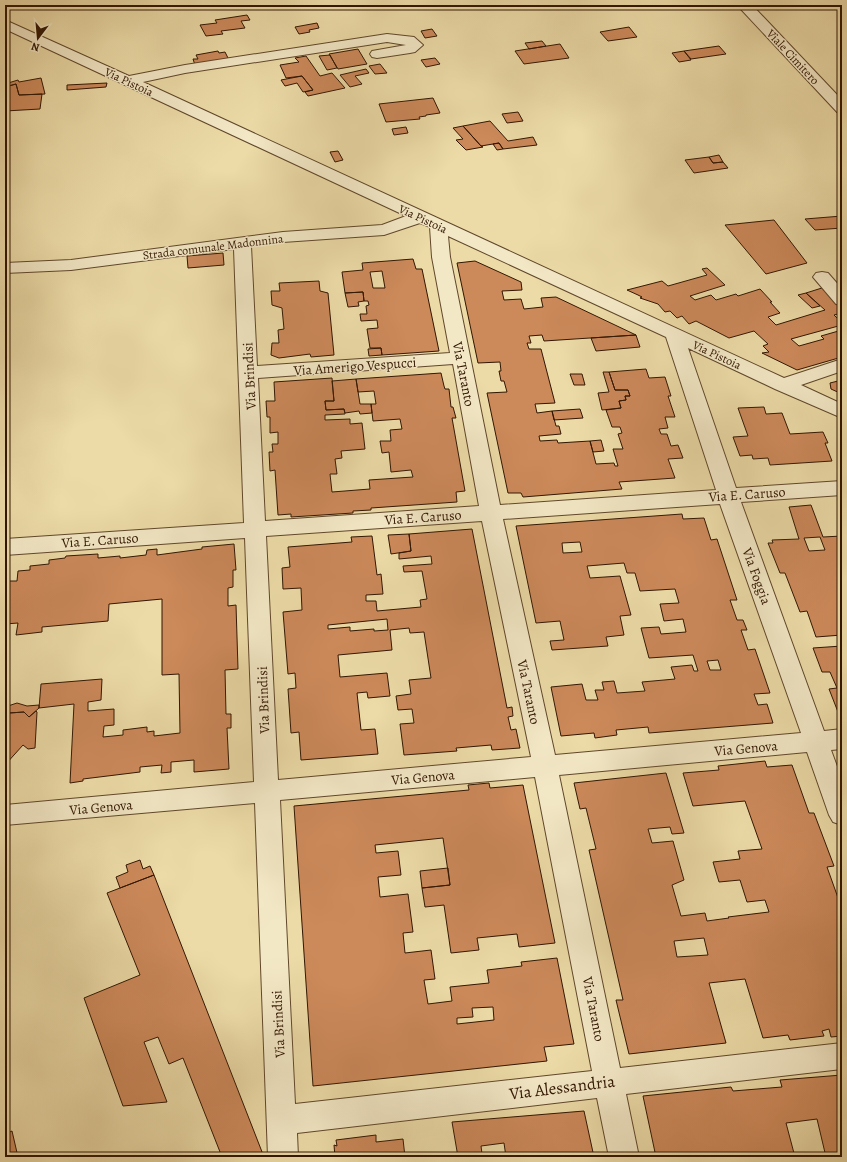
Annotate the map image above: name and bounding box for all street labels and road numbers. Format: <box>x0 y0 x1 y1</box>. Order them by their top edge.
street label: Viale Cimitero <box>762 25 823 88</box>
street label: Via Pistoia <box>101 63 156 100</box>
street label: Via Pistoia <box>395 200 450 237</box>
street label: Strada comunale Madonnina <box>142 230 285 264</box>
street label: Via Pistoia <box>689 336 744 373</box>
street label: Via Taranto <box>448 339 479 408</box>
street label: Via Brindisi <box>238 342 261 411</box>
street label: Via Amerigo Vespucci <box>292 353 417 380</box>
street label: Via E. Caruso <box>707 482 786 507</box>
street label: Via E. Caruso <box>383 505 462 530</box>
street label: Via E. Caruso <box>60 528 139 553</box>
street label: Via Foggia <box>737 544 776 608</box>
street label: Via Taranto <box>512 657 545 726</box>
street label: Via Brindisi <box>253 666 274 735</box>
street label: Via Genova <box>713 736 779 761</box>
street label: Via Genova <box>390 765 456 790</box>
street label: Via Genova <box>68 795 134 820</box>
street label: Via Taranto <box>578 974 609 1043</box>
street label: Via Brindisi <box>267 990 290 1059</box>
street label: Via Alessandria <box>507 1070 616 1106</box>

